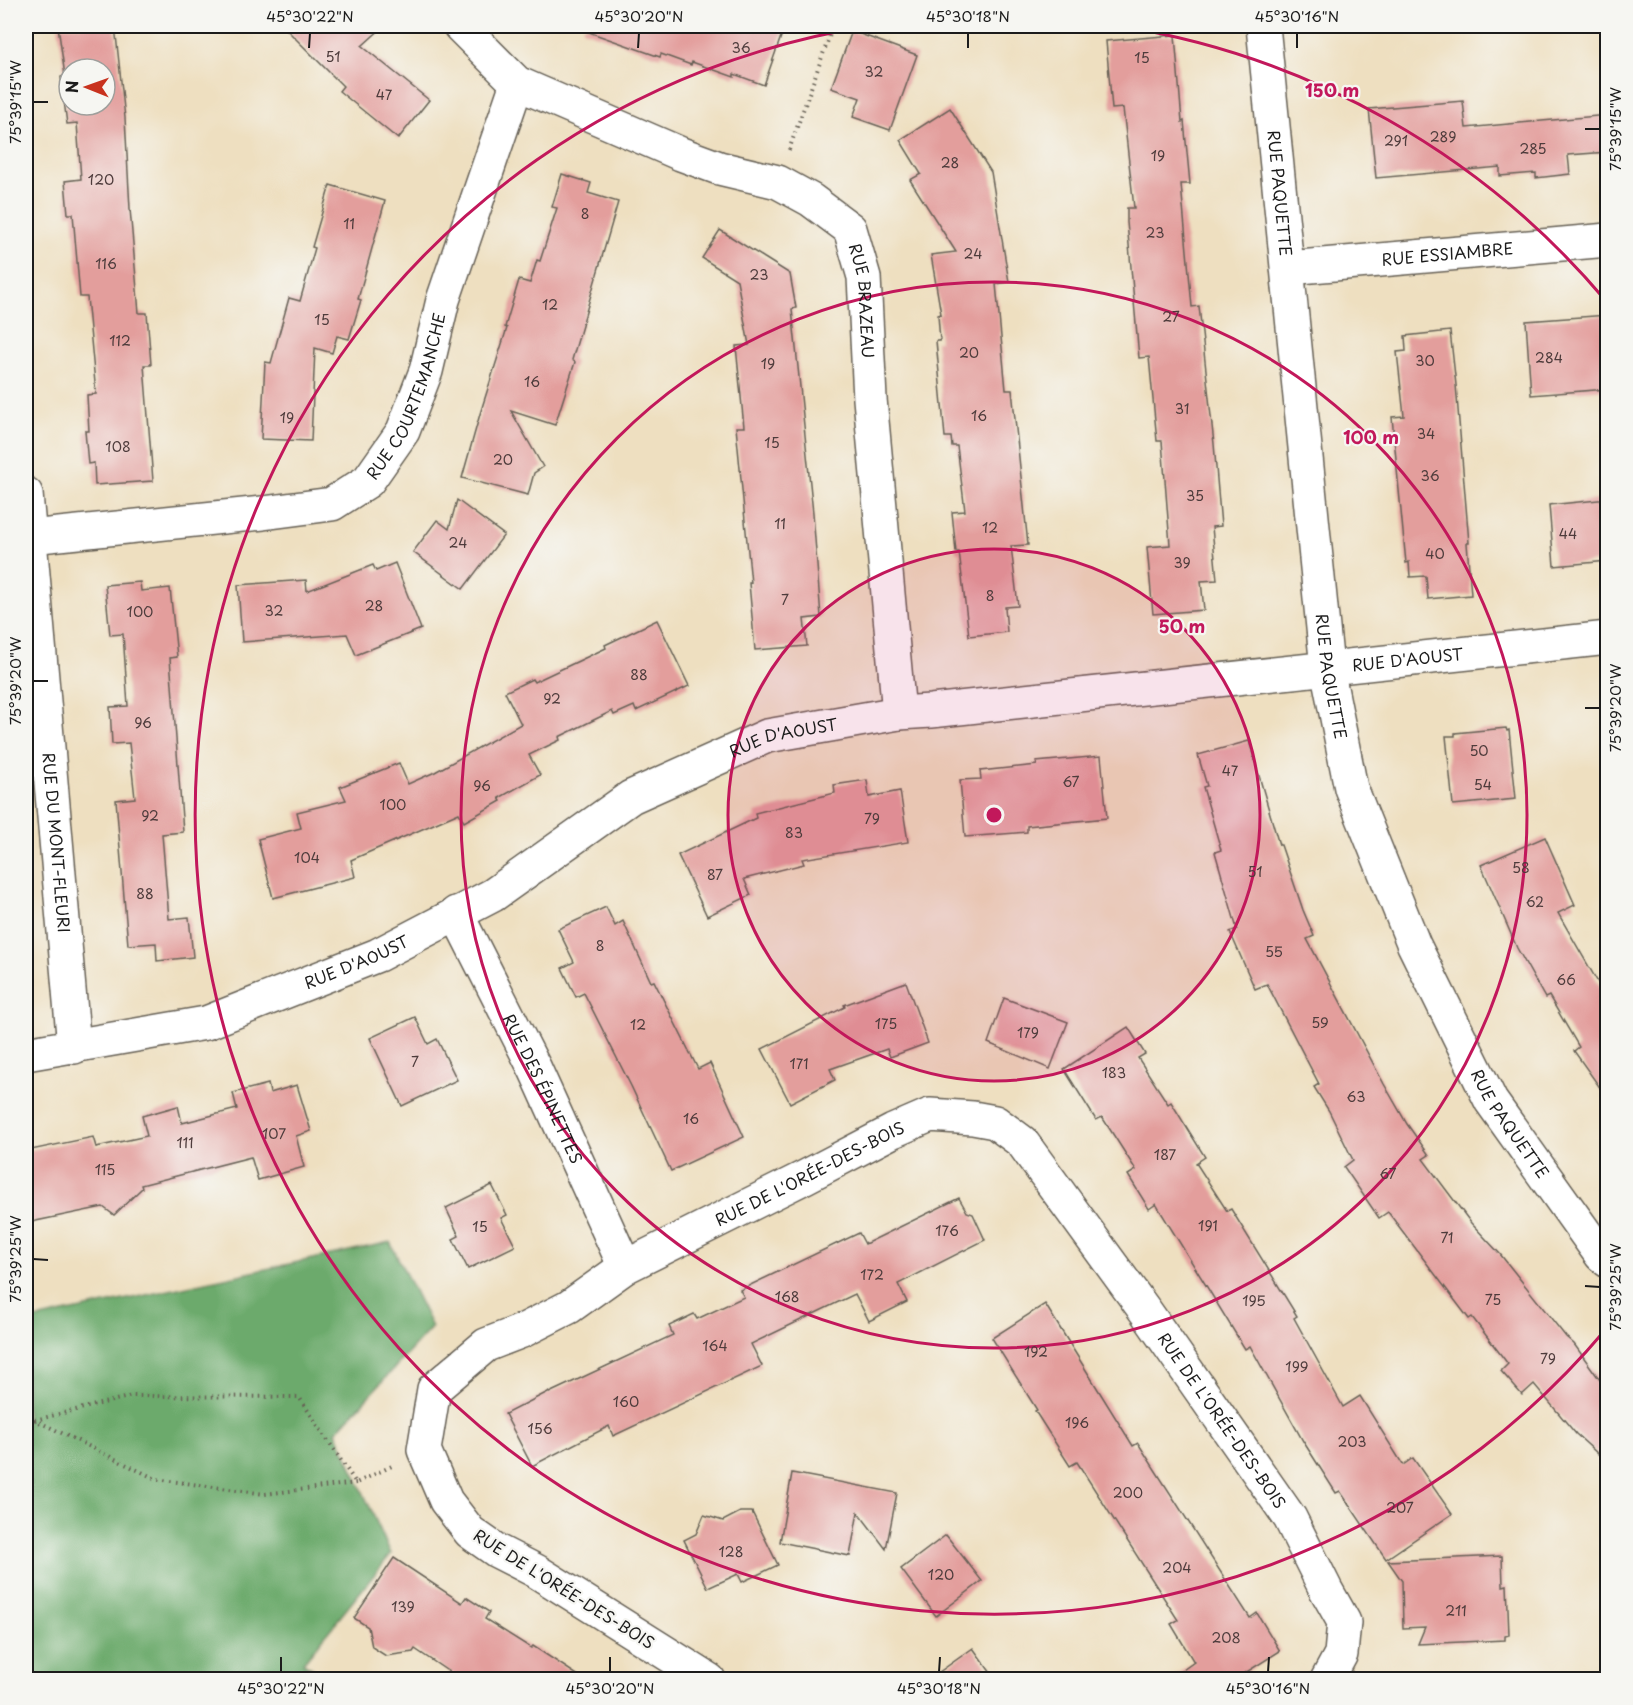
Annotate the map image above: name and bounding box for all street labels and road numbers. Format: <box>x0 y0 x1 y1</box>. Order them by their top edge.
street label: RUE PAQUETTE <box>1262 129 1299 257</box>
street label: RUE ESSIAMBRE <box>1380 235 1514 271</box>
street label: RUE BRAZEAU <box>844 240 881 359</box>
street label: RUE COURTEMANCHE <box>360 310 451 484</box>
street label: RUE PAQUETTE <box>1311 612 1354 741</box>
street label: RUE D'AOUST <box>1351 641 1464 677</box>
street label: RUE D'AOUST <box>725 711 839 763</box>
street label: RUE DU MONT-FLEURI <box>37 751 77 934</box>
street label: RUE D'AOUST <box>300 928 413 994</box>
street label: RUE DES ÉPINETTES <box>498 1009 589 1167</box>
street label: RUE PAQUETTE <box>1466 1065 1555 1183</box>
street label: RUE DE L'ORÉE-DES-BOIS <box>710 1115 908 1231</box>
street label: RUE DE L'ORÉE-DES-BOIS <box>1153 1327 1293 1513</box>
street label: RUE DE L'ORÉE-DES-BOIS <box>469 1522 660 1654</box>

